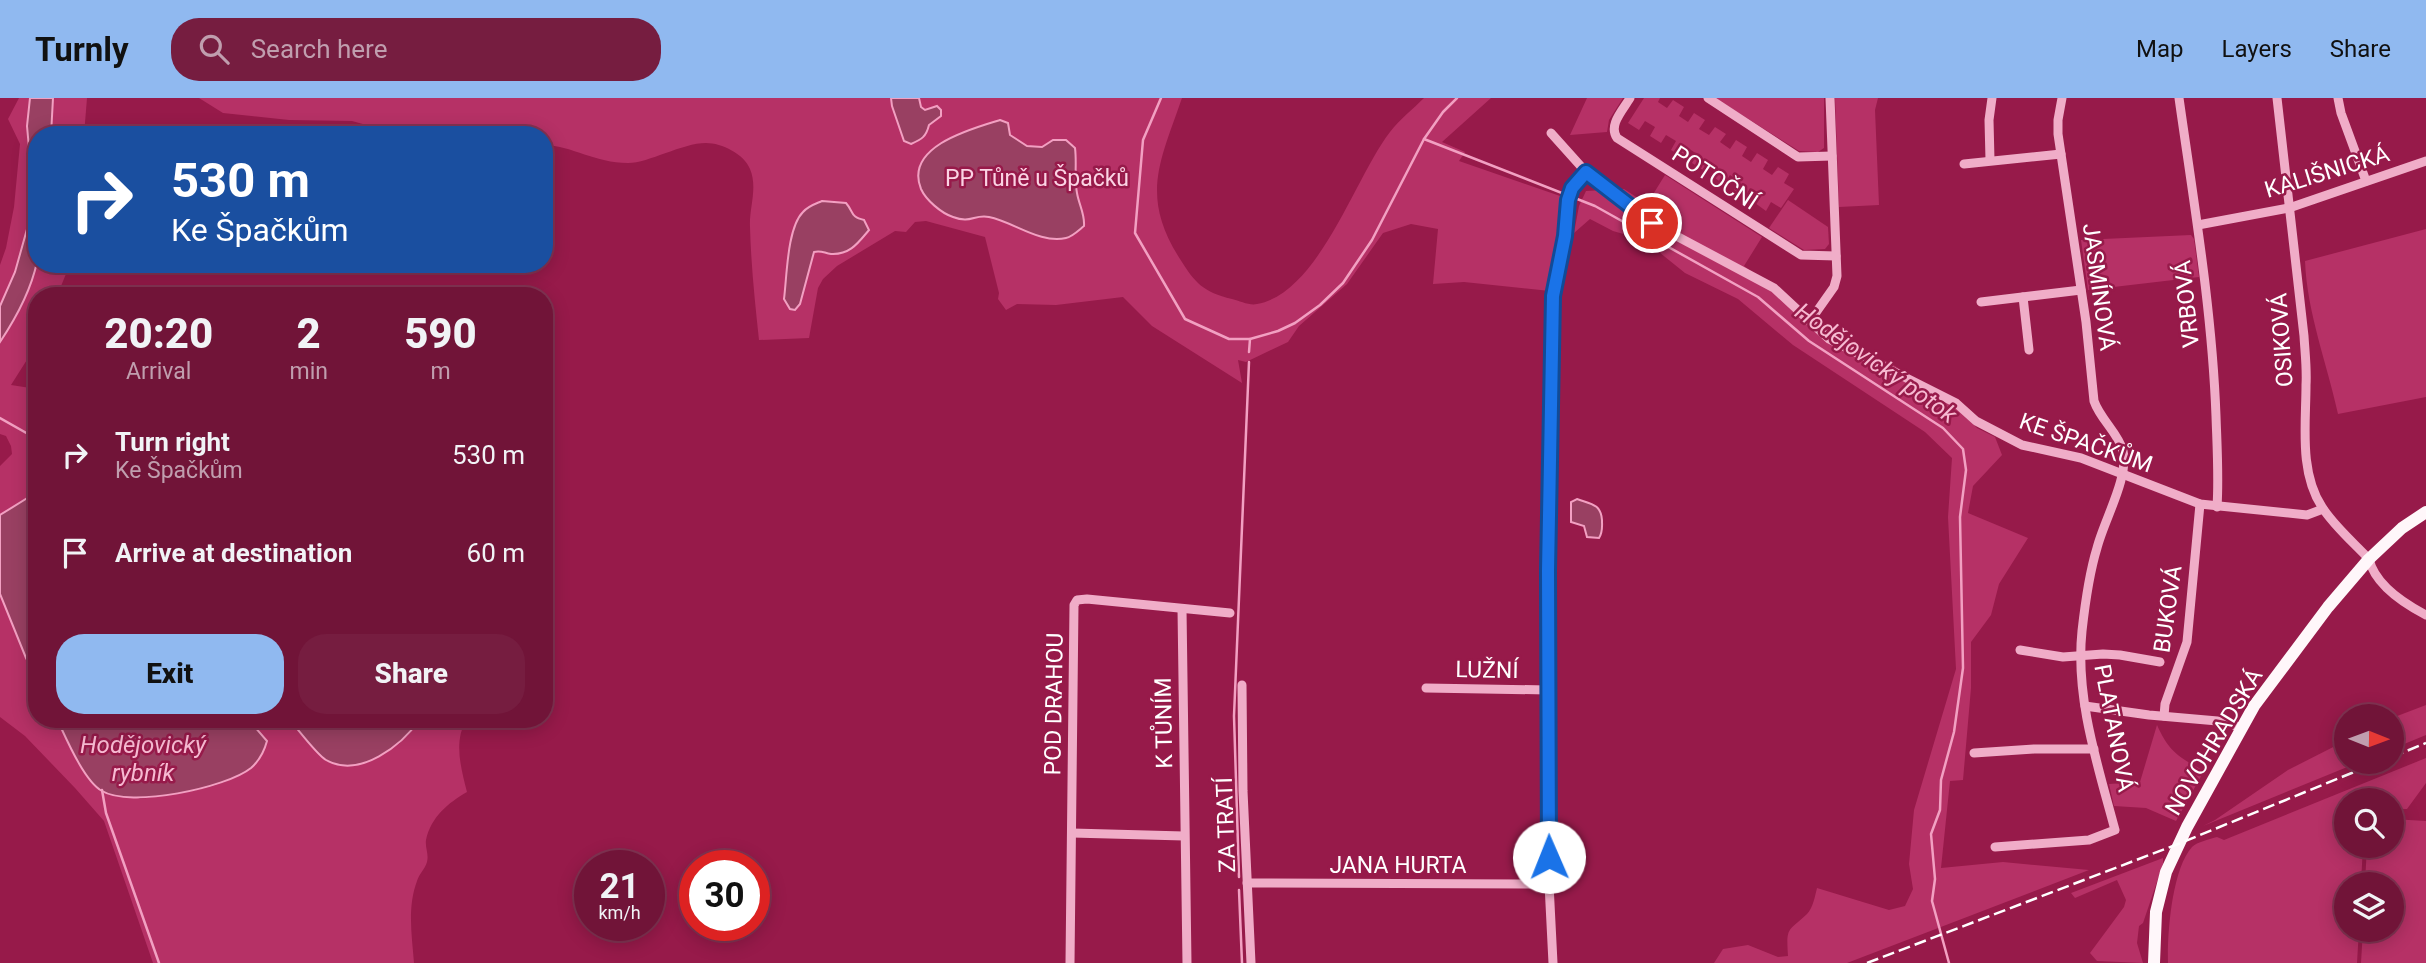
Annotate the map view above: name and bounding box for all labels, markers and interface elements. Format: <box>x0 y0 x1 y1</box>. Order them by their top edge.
search box <box>171 18 661 81</box>
text: Turnly <box>35 30 129 69</box>
icon: search <box>195 30 233 68</box>
text: Search here <box>251 34 387 64</box>
text: Map <box>2136 35 2184 63</box>
text: Layers <box>2222 35 2292 63</box>
text: Share <box>2330 35 2391 63</box>
street label: POTOČNÍ <box>1667 139 1765 216</box>
street label: KALIŠNICKÁ <box>2261 139 2393 204</box>
text: 530 m <box>171 152 310 209</box>
icon: right <box>56 154 147 245</box>
park label: PP Tůně u Špačků <box>945 164 1129 192</box>
pin <box>1622 193 1682 253</box>
icon: arrive <box>1633 204 1671 242</box>
text: Ke Špačkům <box>171 211 349 249</box>
street label: JASMÍNOVÁ <box>2077 221 2122 352</box>
street label: VRBOVÁ <box>2168 259 2205 349</box>
street label: OSIKOVÁ <box>2264 292 2299 388</box>
water label: Hodějovický potok <box>1790 297 1963 430</box>
text: 20:20 <box>104 309 213 358</box>
text: 2 <box>297 309 321 358</box>
text: 590 <box>404 309 477 358</box>
text: Arrival <box>126 358 191 385</box>
text: min <box>289 358 328 385</box>
text: m <box>430 358 451 385</box>
street label: KE ŠPAČKŮM <box>2016 406 2157 478</box>
text: Turn right <box>115 427 230 457</box>
icon: right <box>56 436 94 474</box>
text: 530 m <box>452 440 525 470</box>
text: Ke Špačkům <box>115 457 243 484</box>
icon: arrive <box>56 534 94 572</box>
text: Arrive at destination <box>115 538 352 568</box>
text: 60 m <box>467 538 525 568</box>
street label: BUKOVÁ <box>2148 564 2187 654</box>
street label: POD DRAHOU <box>1039 632 1069 776</box>
button: Exit <box>56 634 284 714</box>
button: Share <box>298 634 525 714</box>
street label: LUŽNÍ <box>1455 655 1520 684</box>
street label: PLATANOVÁ <box>2088 662 2141 794</box>
street label: NOVOHRADSKÁ <box>2159 663 2268 820</box>
street label: K TŮNÍM <box>1148 677 1178 769</box>
north arrow <box>2334 704 2404 774</box>
map controls <box>2334 704 2404 942</box>
water label: Hodějovický rybník <box>80 731 207 787</box>
street label: ZA TRATÍ <box>1210 776 1241 873</box>
button: search <box>2334 788 2404 858</box>
position arrow <box>1512 820 1586 894</box>
speed limit sign: 30 <box>679 850 770 941</box>
street label: JANA HURTA <box>1329 852 1467 879</box>
text: 21 <box>599 866 640 907</box>
button: layers <box>2334 872 2404 942</box>
text: km/h <box>598 902 641 923</box>

